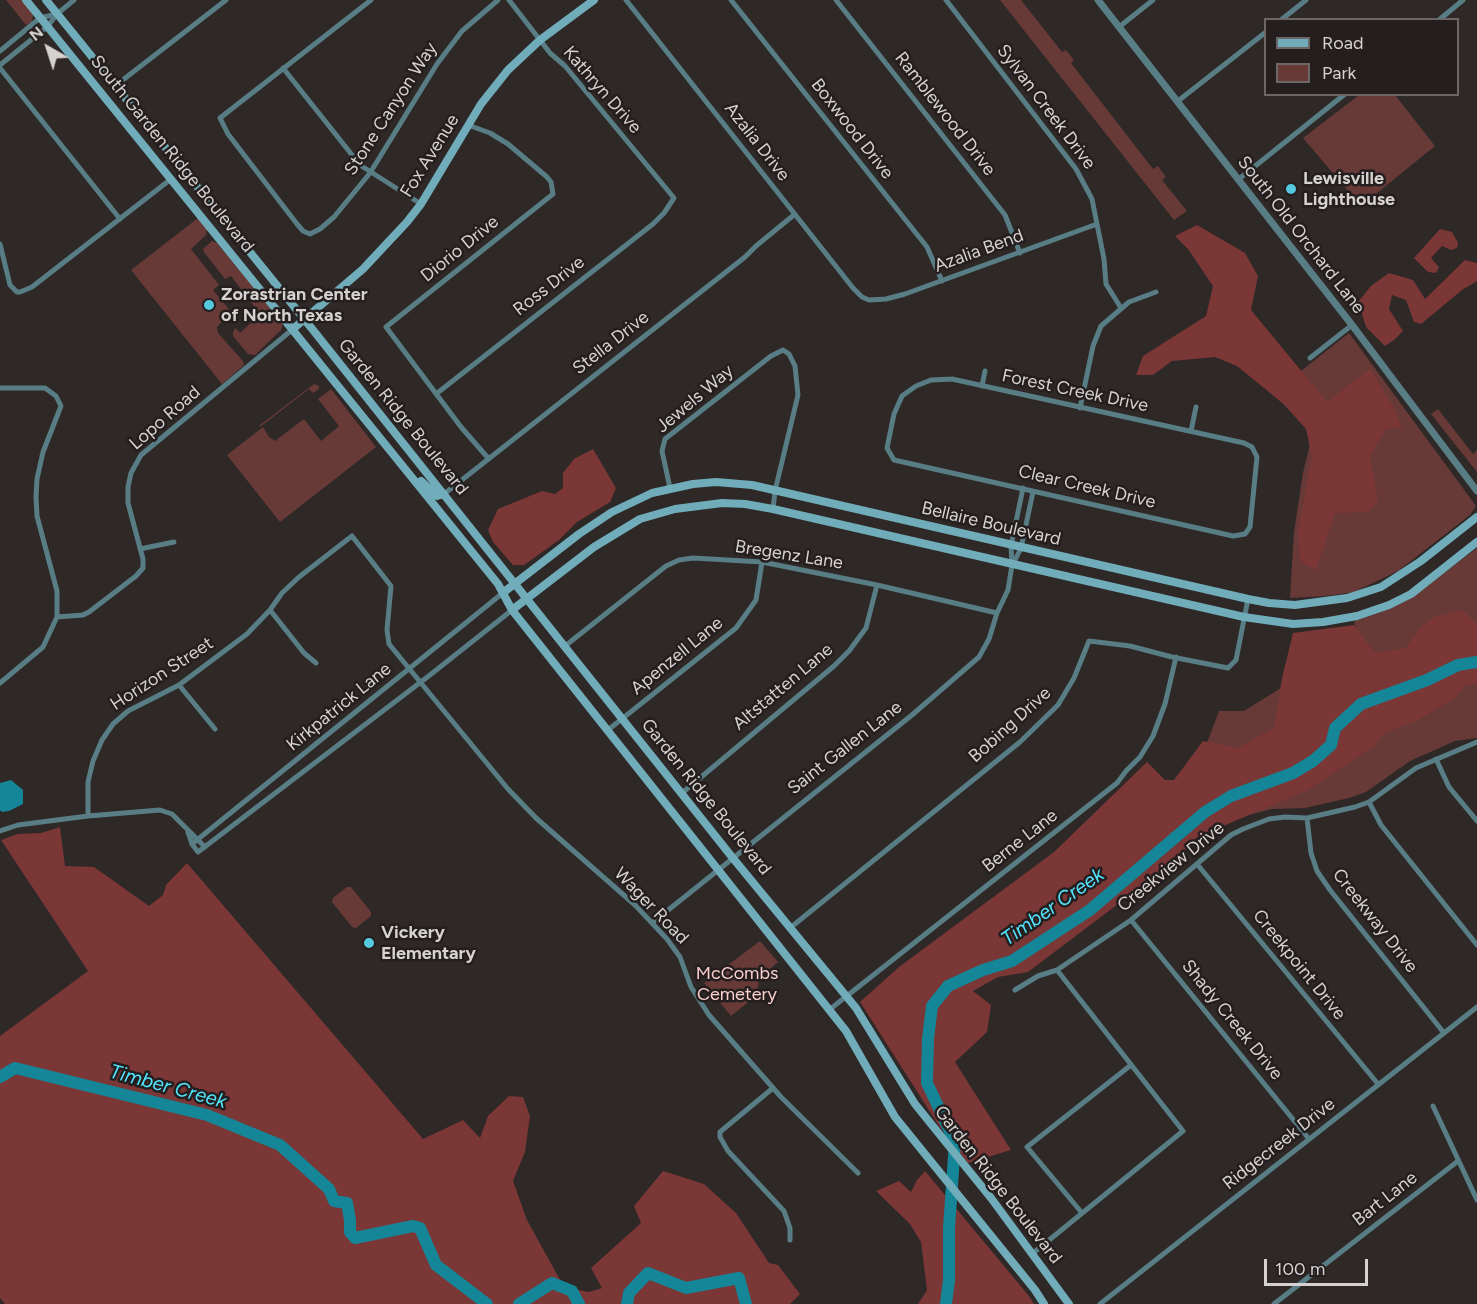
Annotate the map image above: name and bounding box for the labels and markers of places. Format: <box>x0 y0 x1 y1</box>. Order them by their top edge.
place label: Lewisville Lighthouse <box>1303 168 1395 210</box>
marker: Lewisville Lighthouse <box>1284 182 1298 196</box>
place label: Zorastrian Center of North Texas <box>221 284 368 326</box>
marker: Zorastrian Center of North Texas <box>202 298 216 312</box>
place label: Vickery Elementary <box>381 922 476 964</box>
marker: Vickery Elementary <box>362 936 376 950</box>

